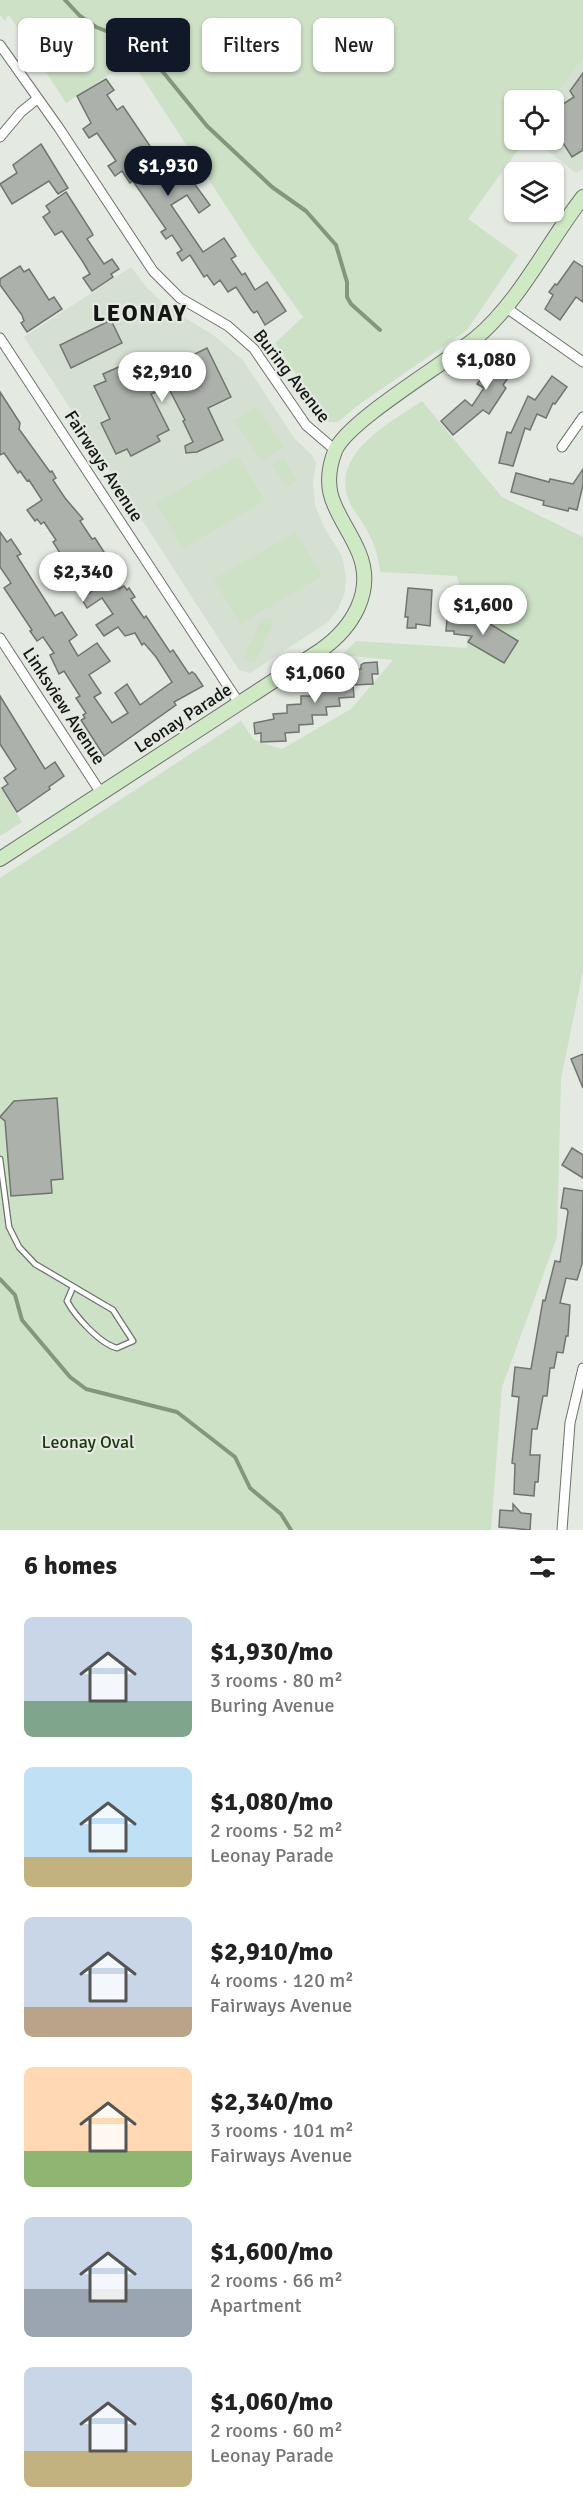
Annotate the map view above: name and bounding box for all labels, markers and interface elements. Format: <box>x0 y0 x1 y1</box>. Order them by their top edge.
chip: Buy <box>18 18 94 72</box>
chip: Rent <box>106 18 190 72</box>
chip: Filters <box>202 18 301 72</box>
chip: New <box>313 18 394 72</box>
map controls <box>504 90 564 222</box>
button: locate <box>504 90 564 150</box>
pin: $1,930 <box>119 146 217 197</box>
text: $1,930 <box>138 153 198 178</box>
button: layers <box>504 162 564 222</box>
district label: LEONAY <box>93 298 187 328</box>
street label: Buring Avenue <box>249 325 335 427</box>
pin: $1,080 <box>437 340 535 391</box>
text: $1,080 <box>456 347 516 372</box>
pin: $2,910 <box>113 352 211 403</box>
text: $2,910 <box>132 359 192 384</box>
street label: Fairways Avenue <box>60 406 148 526</box>
pin: $2,340 <box>34 552 132 603</box>
text: $2,340 <box>53 559 113 584</box>
pin: $1,600 <box>434 585 532 636</box>
text: $1,600 <box>453 592 513 617</box>
street label: Linksview Avenue <box>18 643 110 769</box>
pin: $1,060 <box>266 653 364 704</box>
text: $1,060 <box>285 660 345 685</box>
street label: Leonay Parade <box>130 678 236 758</box>
park label: Leonay Oval <box>42 1431 134 1453</box>
text: 6 homes <box>24 1550 117 1582</box>
icon: filters <box>526 1550 559 1583</box>
text: $1,930/mo <box>210 1636 333 1668</box>
icon: home <box>72 1641 144 1713</box>
text: 3 rooms · 80 m² <box>210 1668 343 1693</box>
text: Buring Avenue <box>210 1693 335 1718</box>
text: $1,080/mo <box>210 1786 333 1818</box>
icon: home <box>72 1791 144 1863</box>
text: 2 rooms · 52 m² <box>210 1818 343 1843</box>
text: Leonay Parade <box>210 1843 334 1868</box>
text: $2,910/mo <box>210 1936 333 1968</box>
icon: home <box>72 1941 144 2013</box>
text: 4 rooms · 120 m² <box>210 1968 354 1993</box>
text: Fairways Avenue <box>210 1993 352 2018</box>
text: $2,340/mo <box>210 2086 333 2118</box>
icon: home <box>72 2091 144 2163</box>
text: 3 rooms · 101 m² <box>210 2118 354 2143</box>
text: Fairways Avenue <box>210 2143 352 2168</box>
text: $1,600/mo <box>210 2236 333 2268</box>
icon: home <box>72 2241 144 2313</box>
text: 2 rooms · 66 m² <box>210 2268 343 2293</box>
text: Apartment <box>210 2293 302 2318</box>
text: $1,060/mo <box>210 2386 333 2418</box>
icon: home <box>72 2391 144 2463</box>
text: 2 rooms · 60 m² <box>210 2418 343 2443</box>
text: Leonay Parade <box>210 2443 334 2468</box>

